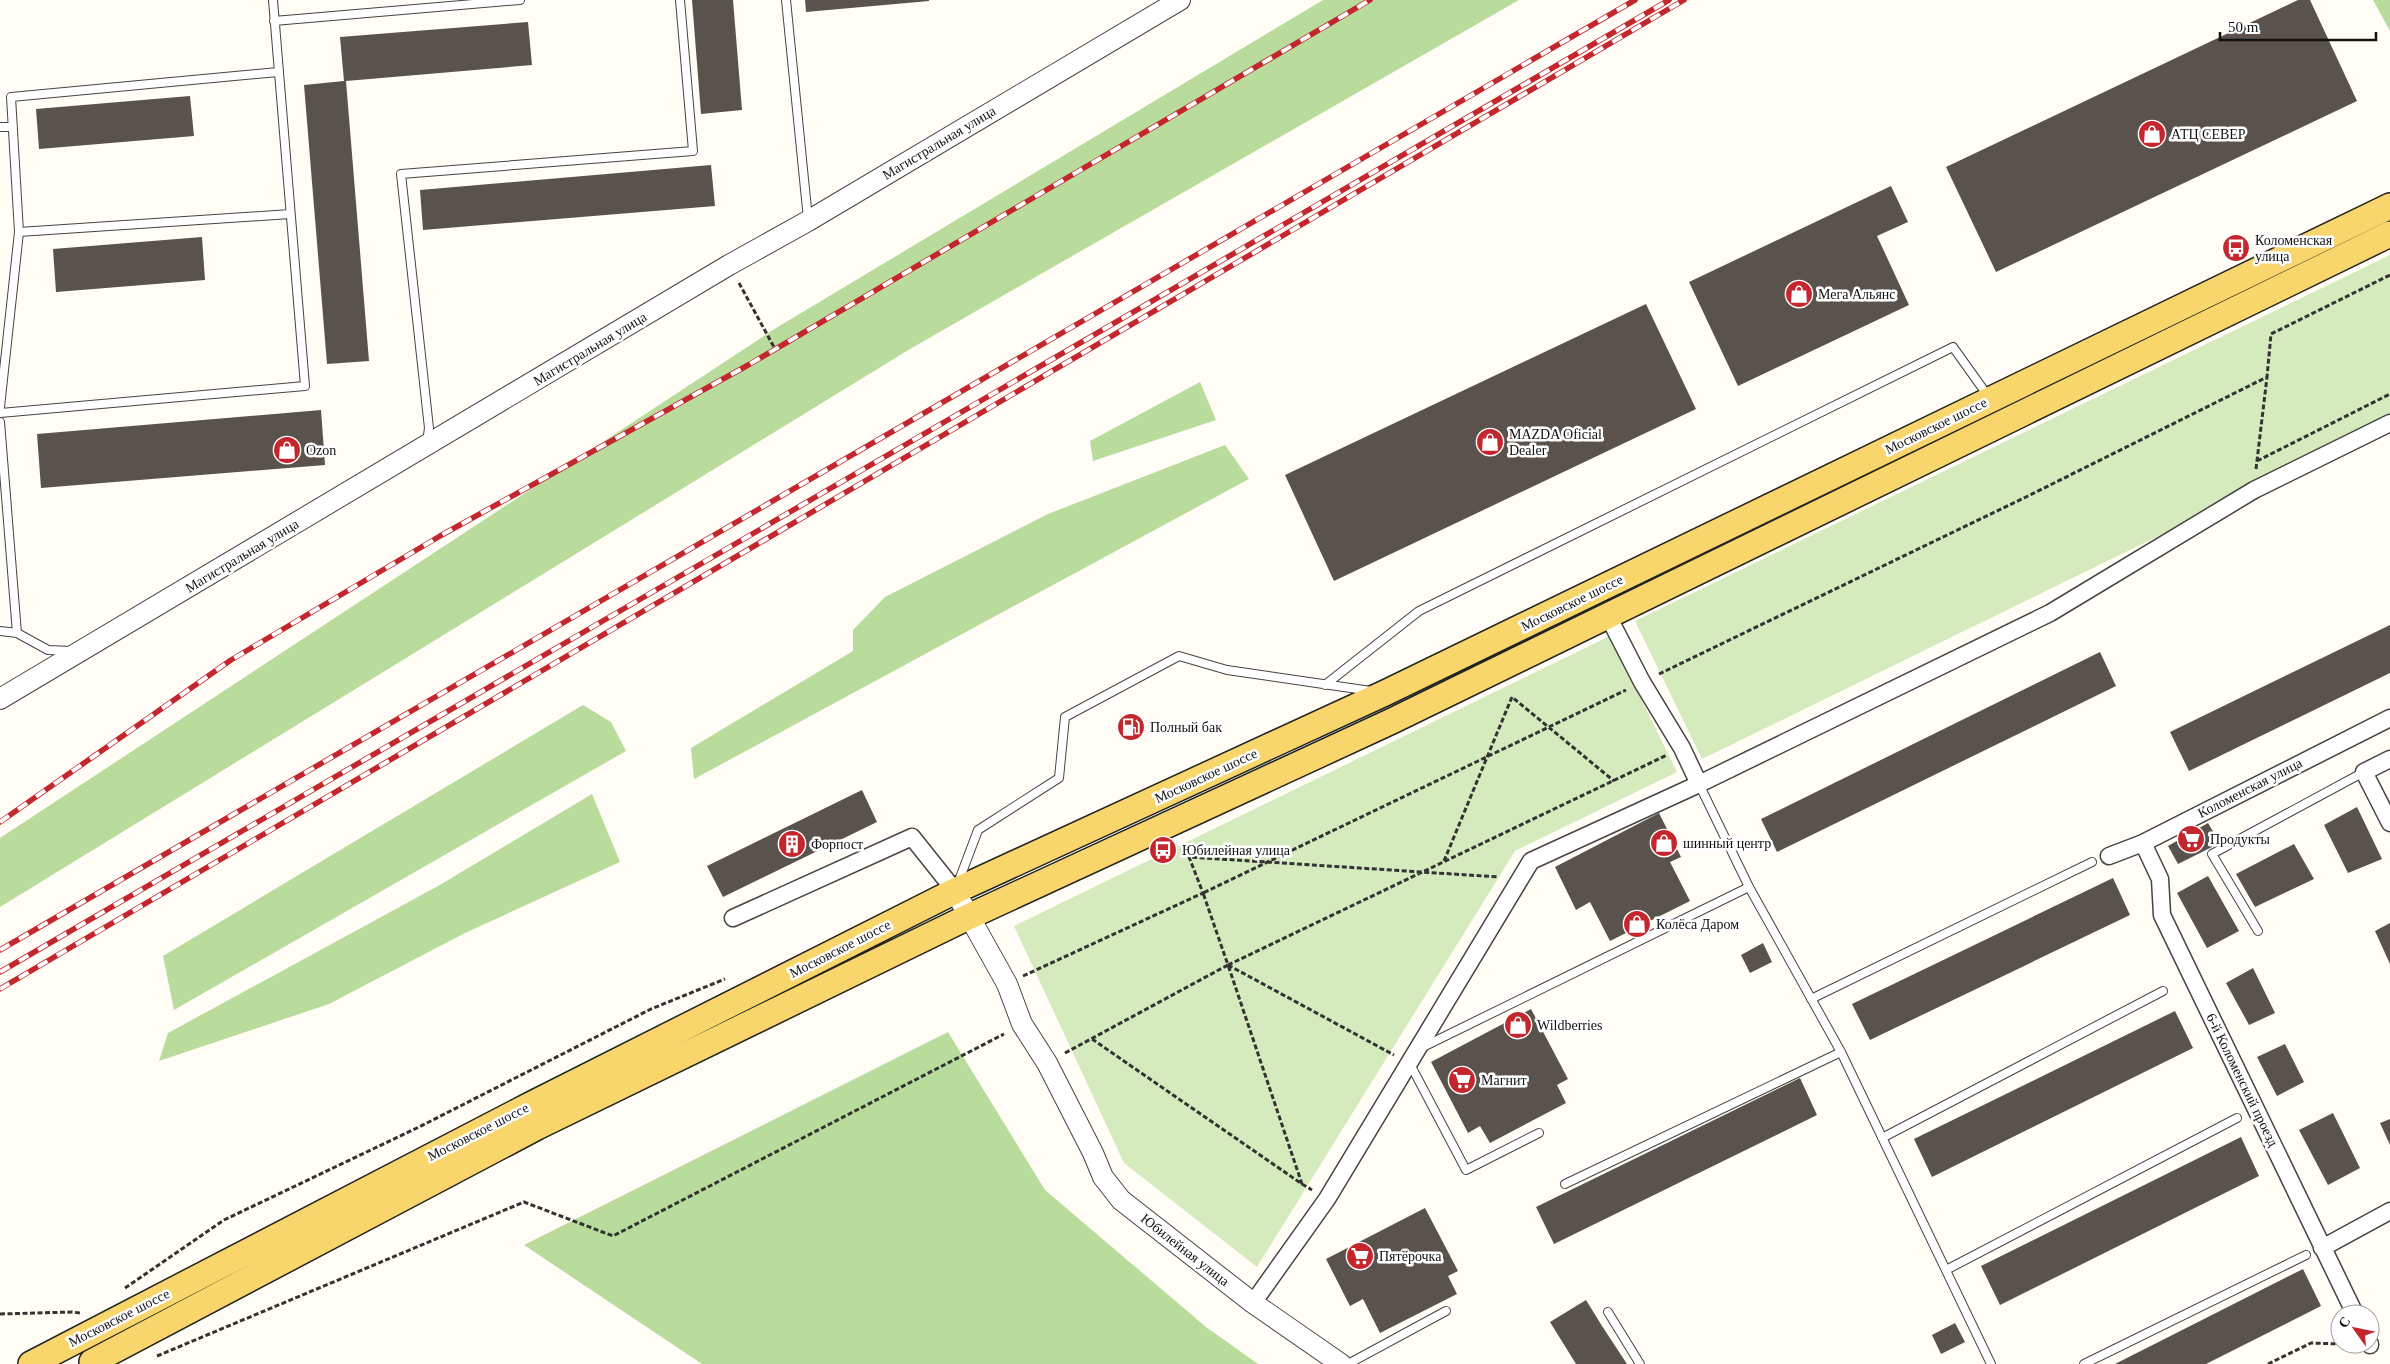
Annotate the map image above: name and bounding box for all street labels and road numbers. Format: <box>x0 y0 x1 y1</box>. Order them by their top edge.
street label: Магистральная улица <box>880 103 999 183</box>
street label: Магистральная улица <box>531 309 650 389</box>
street label: Московское шоссе <box>1883 395 1989 457</box>
street label: Магистральная улица <box>183 516 302 596</box>
street label: Московское шоссе <box>1519 572 1625 634</box>
street label: Московское шоссе <box>1152 746 1260 806</box>
street label: Коломенская улица <box>2195 755 2305 821</box>
street label: Московское шоссе <box>787 917 893 981</box>
street label: 6-й Коломенский проезд <box>2203 1011 2281 1149</box>
street label: Московское шоссе <box>425 1100 531 1164</box>
street label: Юбилейная улица <box>1138 1211 1233 1290</box>
street label: Московское шоссе <box>66 1286 172 1350</box>

